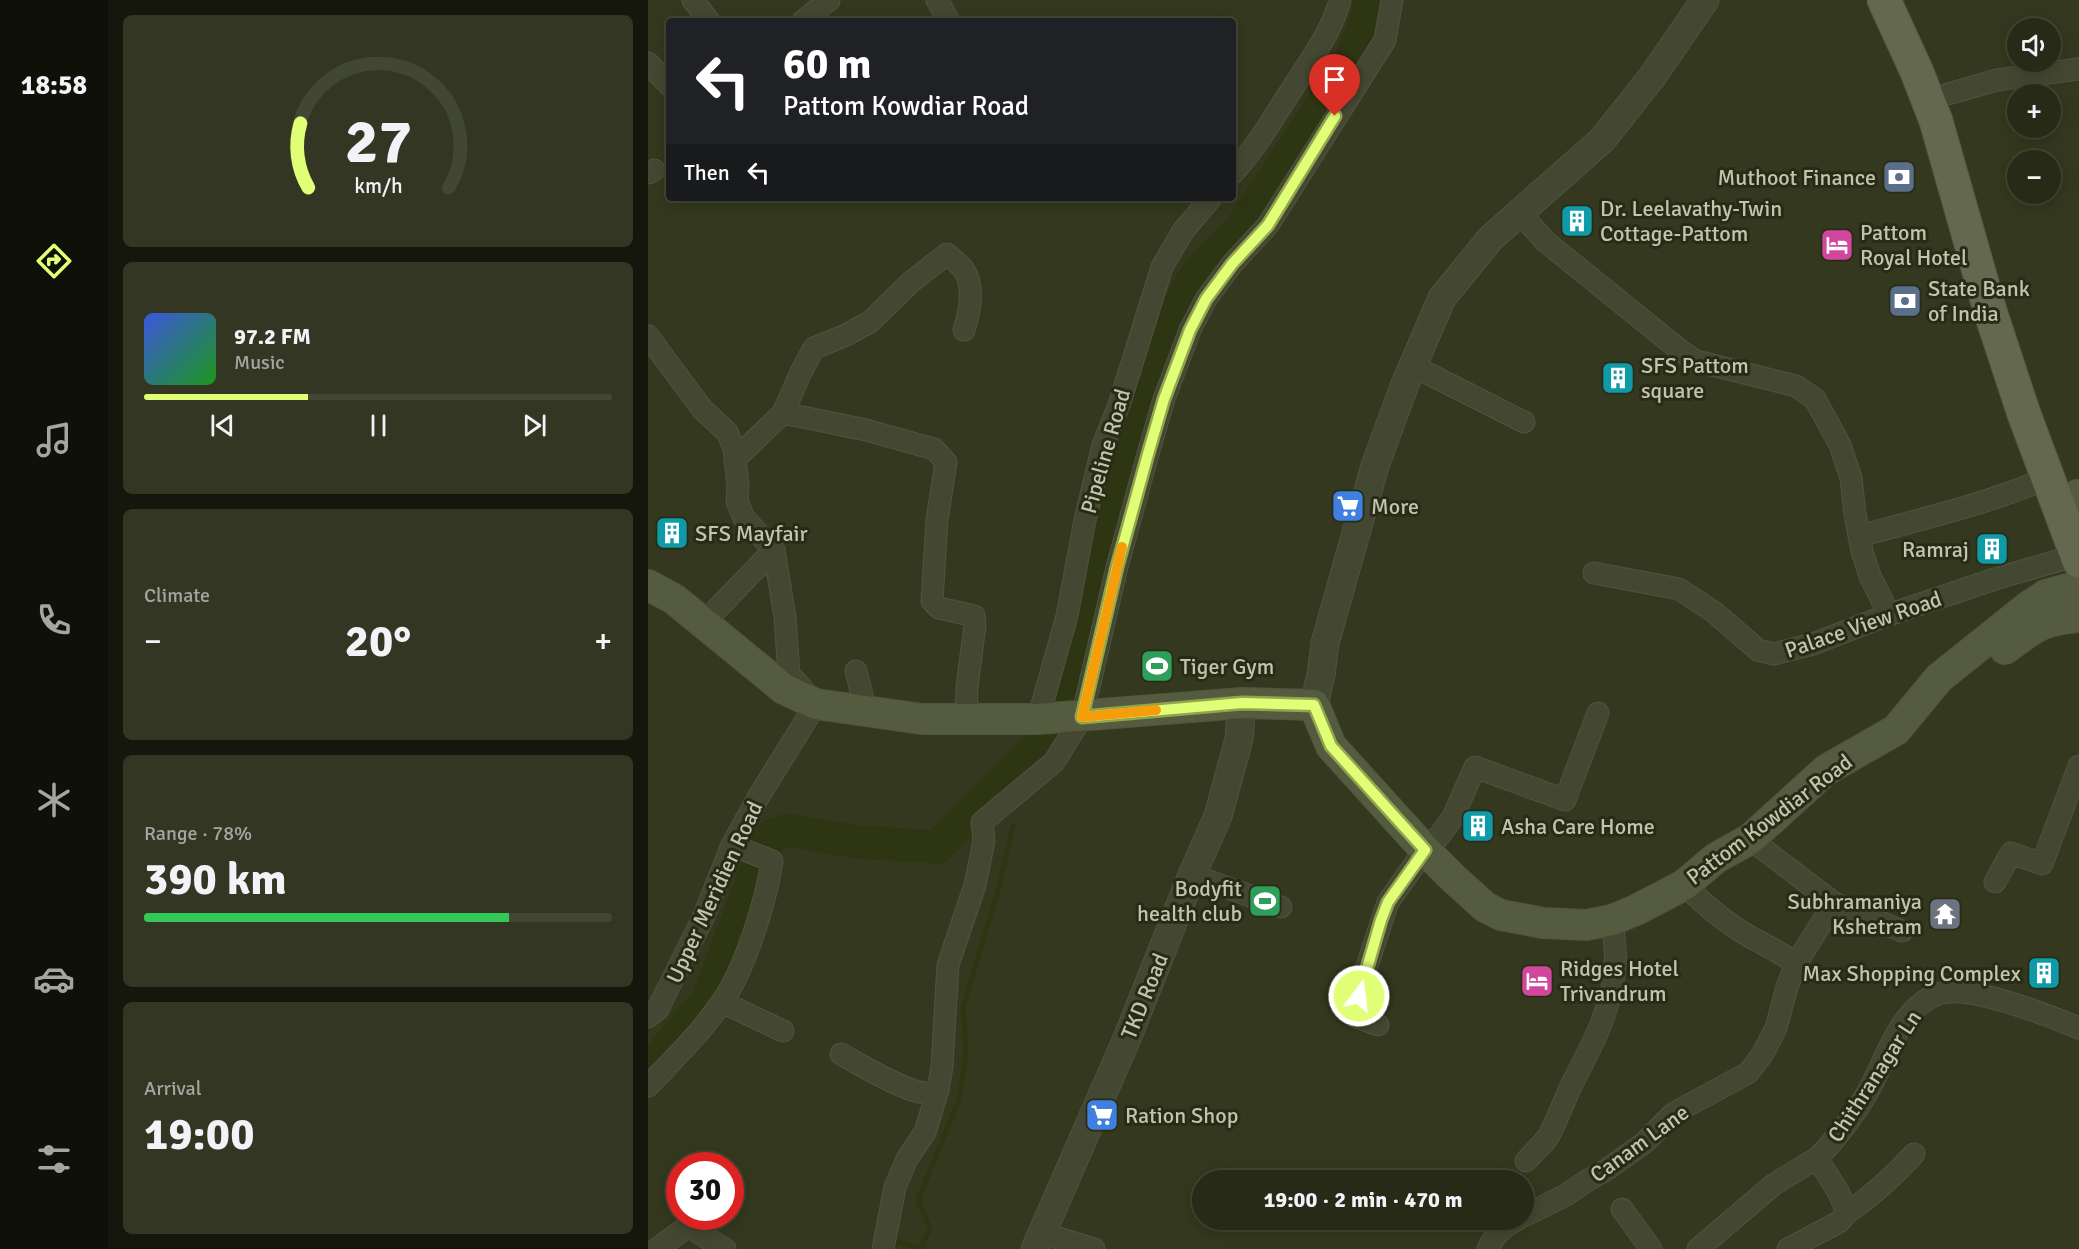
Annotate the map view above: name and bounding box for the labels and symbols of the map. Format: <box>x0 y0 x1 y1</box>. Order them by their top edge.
pin <box>1309 54 1360 116</box>
bank icon: Muthoot Finance <box>1881 159 1917 195</box>
place label: Muthoot Finance <box>1717 164 1876 191</box>
place label: Dr. Leelavathy-Twin Cottage-Pattom <box>1600 195 1782 247</box>
building icon: Dr. Leelavathy-Twin Cottage-Pattom <box>1559 203 1595 239</box>
place label: Pattom Royal Hotel <box>1860 219 1968 271</box>
hotel icon: Pattom Royal Hotel <box>1819 227 1855 263</box>
place label: State Bank of India <box>1928 275 2030 327</box>
bank icon: State Bank of India <box>1887 283 1923 319</box>
place label: SFS Pattom square <box>1641 352 1749 404</box>
building icon: SFS Pattom square <box>1600 360 1636 396</box>
street label: Pipeline Road <box>1075 386 1136 517</box>
supermarket icon: More <box>1330 488 1366 524</box>
place label: More <box>1371 493 1419 520</box>
building icon: SFS Mayfair <box>654 515 690 551</box>
place label: SFS Mayfair <box>695 520 808 547</box>
building icon: Ramraj <box>1974 531 2010 567</box>
place label: Ramraj <box>1902 536 1969 563</box>
street label: Palace View Road <box>1781 585 1945 664</box>
sports icon: Tiger Gym <box>1139 648 1175 684</box>
place label: Tiger Gym <box>1180 653 1274 680</box>
street label: Pattom Kowdiar Road <box>1681 748 1858 891</box>
street label: Upper Meridien Road <box>660 797 768 987</box>
building icon: Asha Care Home <box>1460 808 1496 844</box>
place label: Asha Care Home <box>1501 813 1655 840</box>
place label: Bodyfit health club <box>1137 875 1242 927</box>
sports icon: Bodyfit health club <box>1247 883 1283 919</box>
place label: Subhramaniya Kshetram <box>1787 888 1922 940</box>
temple icon: Subhramaniya Kshetram <box>1927 896 1963 932</box>
street label: TKD Road <box>1115 949 1174 1043</box>
place label: Ridges Hotel Trivandrum <box>1560 955 1679 1007</box>
building icon: Max Shopping Complex <box>2026 955 2062 991</box>
place label: Max Shopping Complex <box>1803 960 2021 987</box>
hotel icon: Ridges Hotel Trivandrum <box>1519 963 1555 999</box>
position arrow <box>1327 964 1391 1028</box>
street label: Chithranagar Ln <box>1822 1005 1927 1147</box>
supermarket icon: Ration Shop <box>1084 1097 1120 1133</box>
street label: Canam Lane <box>1585 1099 1694 1188</box>
place label: Ration Shop <box>1125 1102 1238 1129</box>
speed limit sign: 30 <box>666 1152 744 1230</box>

